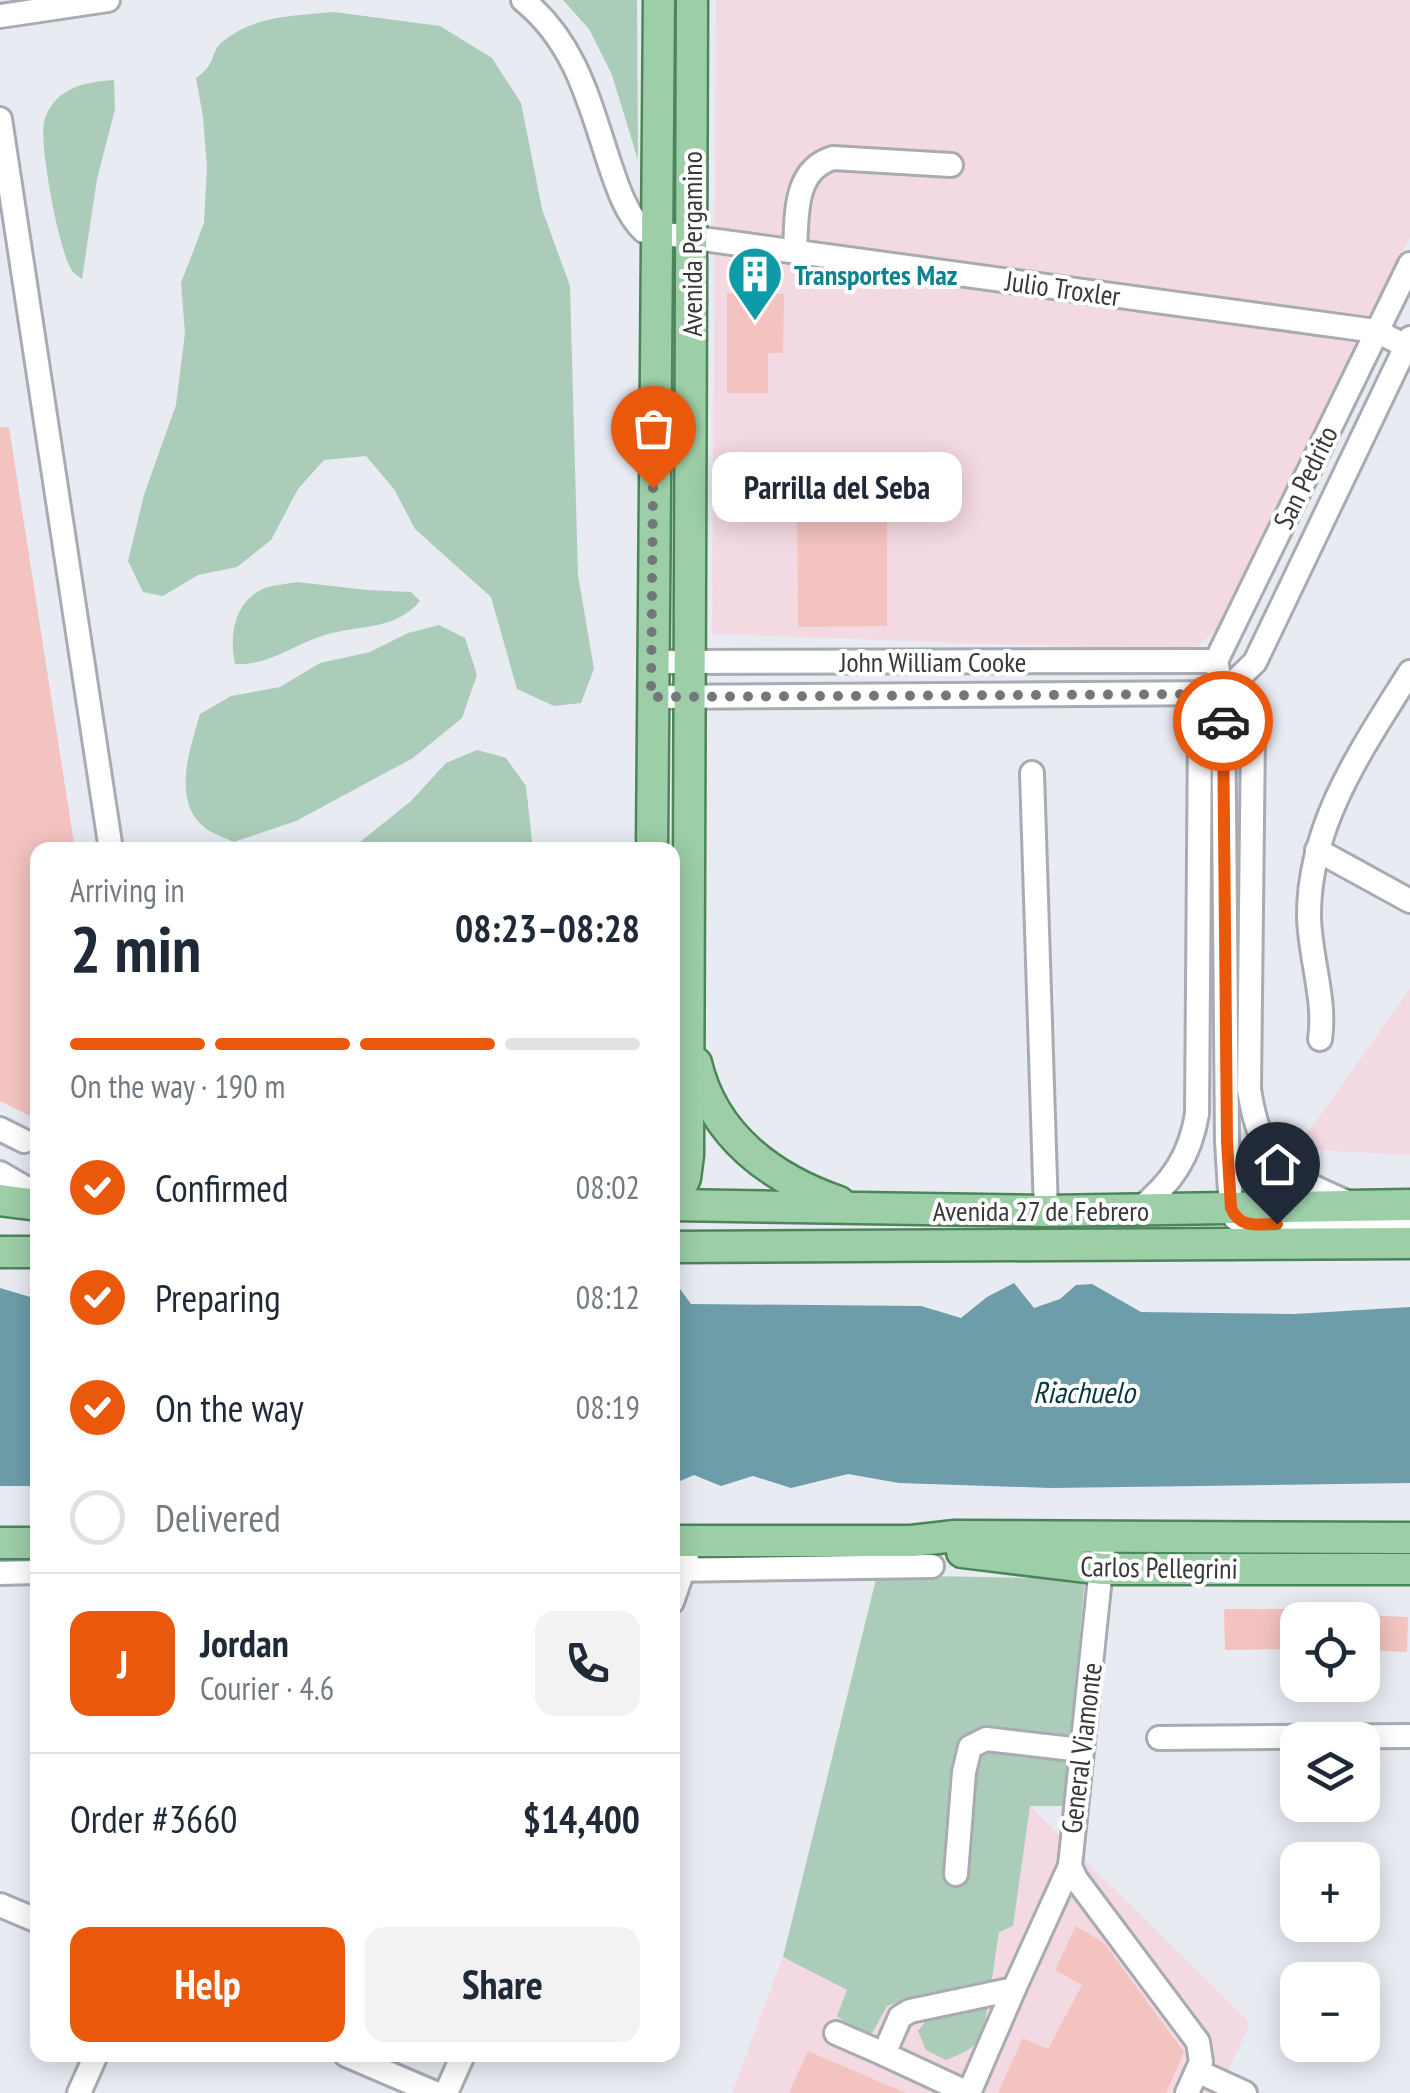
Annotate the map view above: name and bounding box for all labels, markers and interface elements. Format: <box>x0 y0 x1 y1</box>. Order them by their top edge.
street label: Avenida Pergamino <box>673 151 710 337</box>
building icon: Transportes Maz <box>725 244 785 323</box>
place label: Transportes Maz <box>794 256 957 293</box>
street label: Julio Troxler <box>1002 262 1123 314</box>
pin <box>611 386 696 489</box>
icon: bag <box>626 401 681 456</box>
street label: San Pedrito <box>1264 419 1346 535</box>
callout: Parrilla del Seba <box>713 453 963 523</box>
text: Parrilla del Seba <box>744 466 930 508</box>
street label: John William Cooke <box>839 643 1026 680</box>
courier <box>1173 671 1273 771</box>
icon: car <box>1196 694 1251 749</box>
text: Arriving in <box>70 869 185 911</box>
text: 08:23–08:28 <box>455 903 640 952</box>
text: 2 min <box>70 906 201 990</box>
text: On the way · 190 m <box>70 1065 285 1107</box>
pin <box>1235 1122 1320 1225</box>
icon: home <box>1250 1137 1305 1192</box>
icon: check <box>70 1160 125 1215</box>
text: Confirmed <box>155 1163 288 1212</box>
text: 08:02 <box>576 1166 640 1208</box>
street label: Avenida 27 de Febrero <box>933 1192 1149 1229</box>
icon: check <box>70 1270 125 1325</box>
text: Preparing <box>155 1273 281 1322</box>
text: 08:12 <box>576 1276 640 1318</box>
water label: Riachuelo <box>1033 1372 1137 1411</box>
icon: check <box>70 1380 125 1435</box>
text: On the way <box>155 1383 303 1432</box>
text: 08:19 <box>576 1386 640 1428</box>
text: Delivered <box>155 1493 281 1542</box>
street label: Carlos Pellegrini <box>1080 1547 1238 1587</box>
map controls <box>1280 1602 1380 2062</box>
button: locate <box>1280 1602 1380 1702</box>
button: phone <box>535 1611 640 1716</box>
text: Jordan <box>200 1618 289 1667</box>
text: J <box>117 1639 128 1688</box>
street label: General Viamonte <box>1052 1661 1110 1835</box>
text: Courier · 4.6 <box>200 1667 334 1709</box>
button: layers <box>1280 1722 1380 1822</box>
text: Order #3660 <box>70 1794 237 1843</box>
text: $14,400 <box>523 1794 640 1843</box>
button: + <box>1280 1842 1380 1942</box>
button: Help <box>70 1927 345 2042</box>
button: Share <box>365 1927 640 2042</box>
button: − <box>1280 1962 1380 2062</box>

